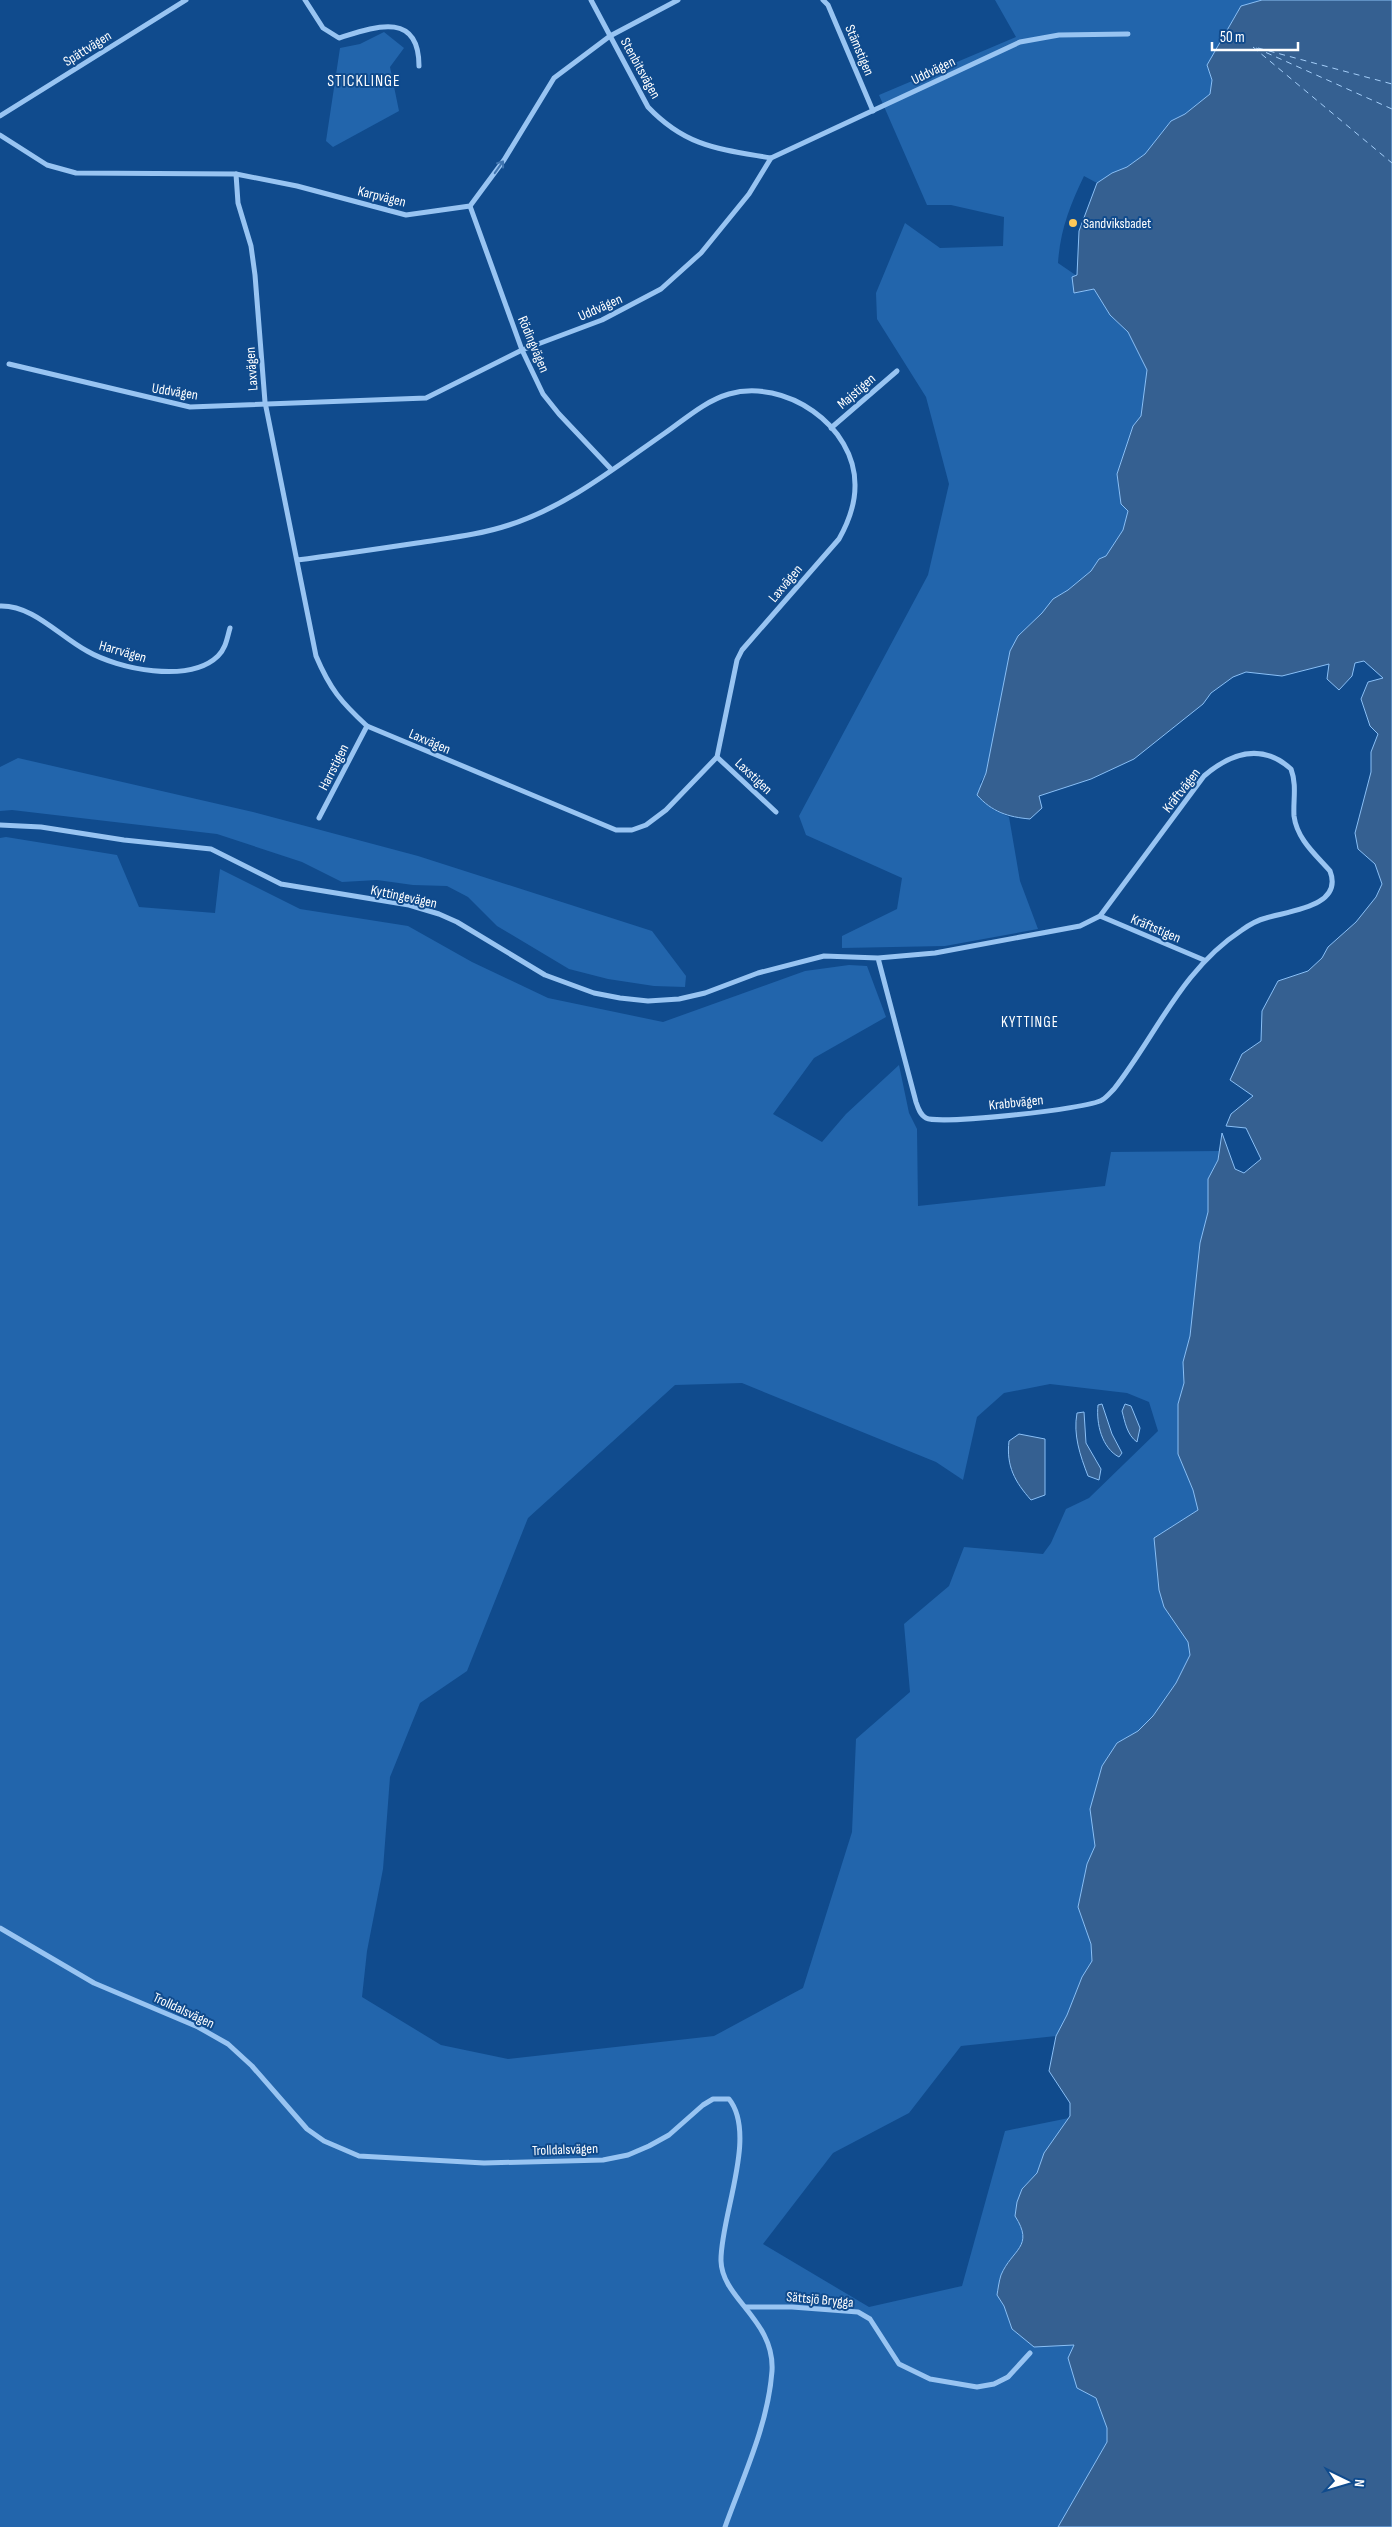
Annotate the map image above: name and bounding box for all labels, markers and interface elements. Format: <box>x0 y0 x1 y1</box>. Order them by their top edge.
scale bar <box>1212 20 1298 52</box>
street label: Stämstigen <box>841 22 878 78</box>
street label: Spättvägen <box>60 27 114 70</box>
text: 50 m <box>1220 28 1245 47</box>
street label: Stenbitsvägen <box>617 35 664 102</box>
street label: Uddvägen <box>909 53 958 88</box>
district label: STICKLINGE <box>327 72 401 91</box>
one-way arrow <box>494 160 504 174</box>
street label: Karpvägen <box>356 182 408 211</box>
place label: Sandviksbadet <box>1083 215 1151 232</box>
marker: Sandviksbadet <box>1067 217 1079 229</box>
street label: Uddvägen <box>576 290 625 325</box>
street label: Rödingvägen <box>514 313 553 375</box>
street label: Laxvägen <box>241 347 261 391</box>
street label: Majstigen <box>834 370 879 413</box>
street label: Uddvägen <box>151 379 199 404</box>
street label: Laxvägen <box>765 561 806 605</box>
street label: Harrvägen <box>97 637 148 666</box>
street label: Laxvägen <box>406 725 453 758</box>
street label: Harrstigen <box>315 741 352 793</box>
street label: Laxstigen <box>731 755 776 798</box>
street label: Kräftvägen <box>1159 765 1204 816</box>
street label: Kyttingevägen <box>369 881 439 912</box>
street label: Kräftstigen <box>1128 910 1183 947</box>
district label: KYTTINGE <box>1001 1013 1059 1032</box>
street label: Krabbvägen <box>988 1091 1044 1114</box>
street label: Trolldalsvägen <box>150 1989 217 2032</box>
street label: Trolldalsvägen <box>532 2140 598 2159</box>
street label: Sättsjö Brygga <box>786 2288 854 2311</box>
north arrow <box>1322 2457 1372 2507</box>
text: N <box>1351 2479 1368 2488</box>

